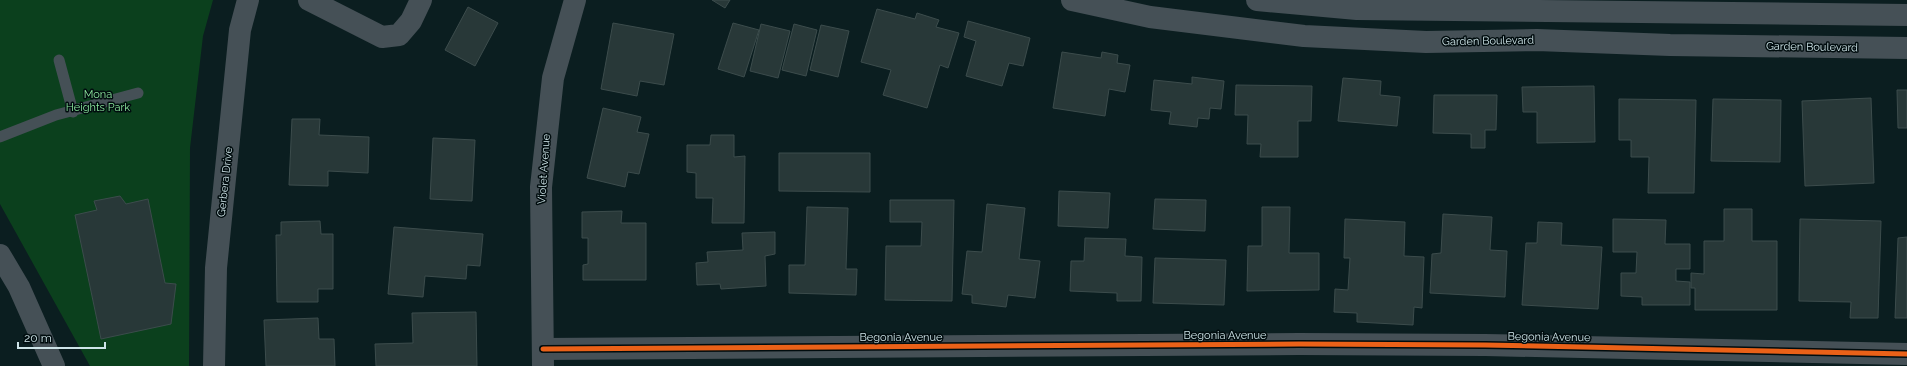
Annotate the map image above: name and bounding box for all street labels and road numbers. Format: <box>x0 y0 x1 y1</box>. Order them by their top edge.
street label: Garden Boulevard <box>1442 34 1534 48</box>
street label: Garden Boulevard <box>1766 40 1858 54</box>
street label: Violet Avenue <box>535 133 553 205</box>
street label: Gerbera Drive <box>215 146 235 218</box>
street label: Begonia Avenue <box>1184 329 1267 342</box>
street label: Begonia Avenue <box>1507 330 1591 344</box>
street label: Begonia Avenue <box>860 331 943 344</box>

